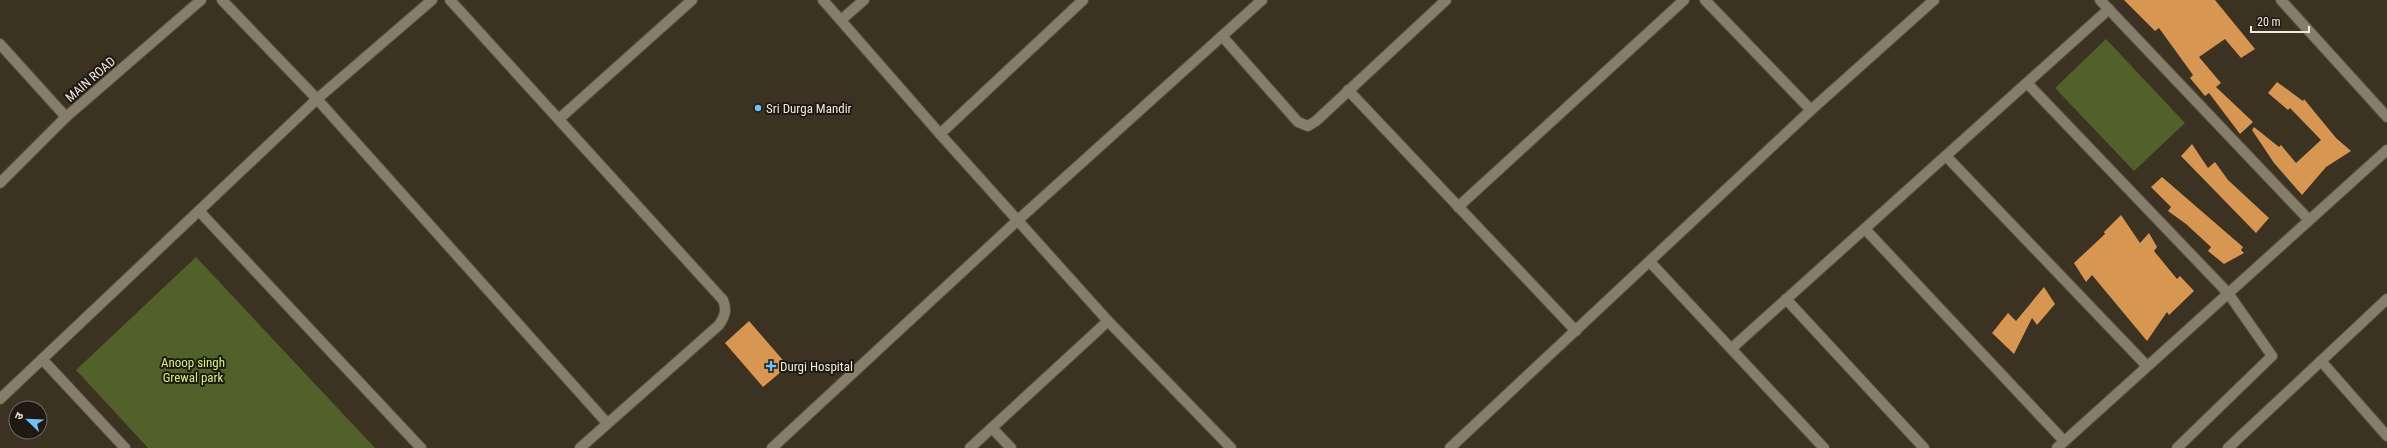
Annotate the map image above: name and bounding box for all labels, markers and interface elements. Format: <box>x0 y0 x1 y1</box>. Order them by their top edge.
scale bar <box>2251 8 2309 34</box>
text: 20 m <box>2257 15 2281 29</box>
street label: MAIN ROAD <box>62 54 118 105</box>
place label: Sri Durga Mandir <box>766 101 852 116</box>
marker: Sri Durga Mandir <box>753 103 763 113</box>
park label: Anoop singh Grewal park <box>161 355 225 385</box>
place label: Durgi Hospital <box>780 359 853 374</box>
marker: Durgi Hospital <box>765 360 777 372</box>
north arrow <box>8 400 48 440</box>
text: उ <box>12 410 27 422</box>

